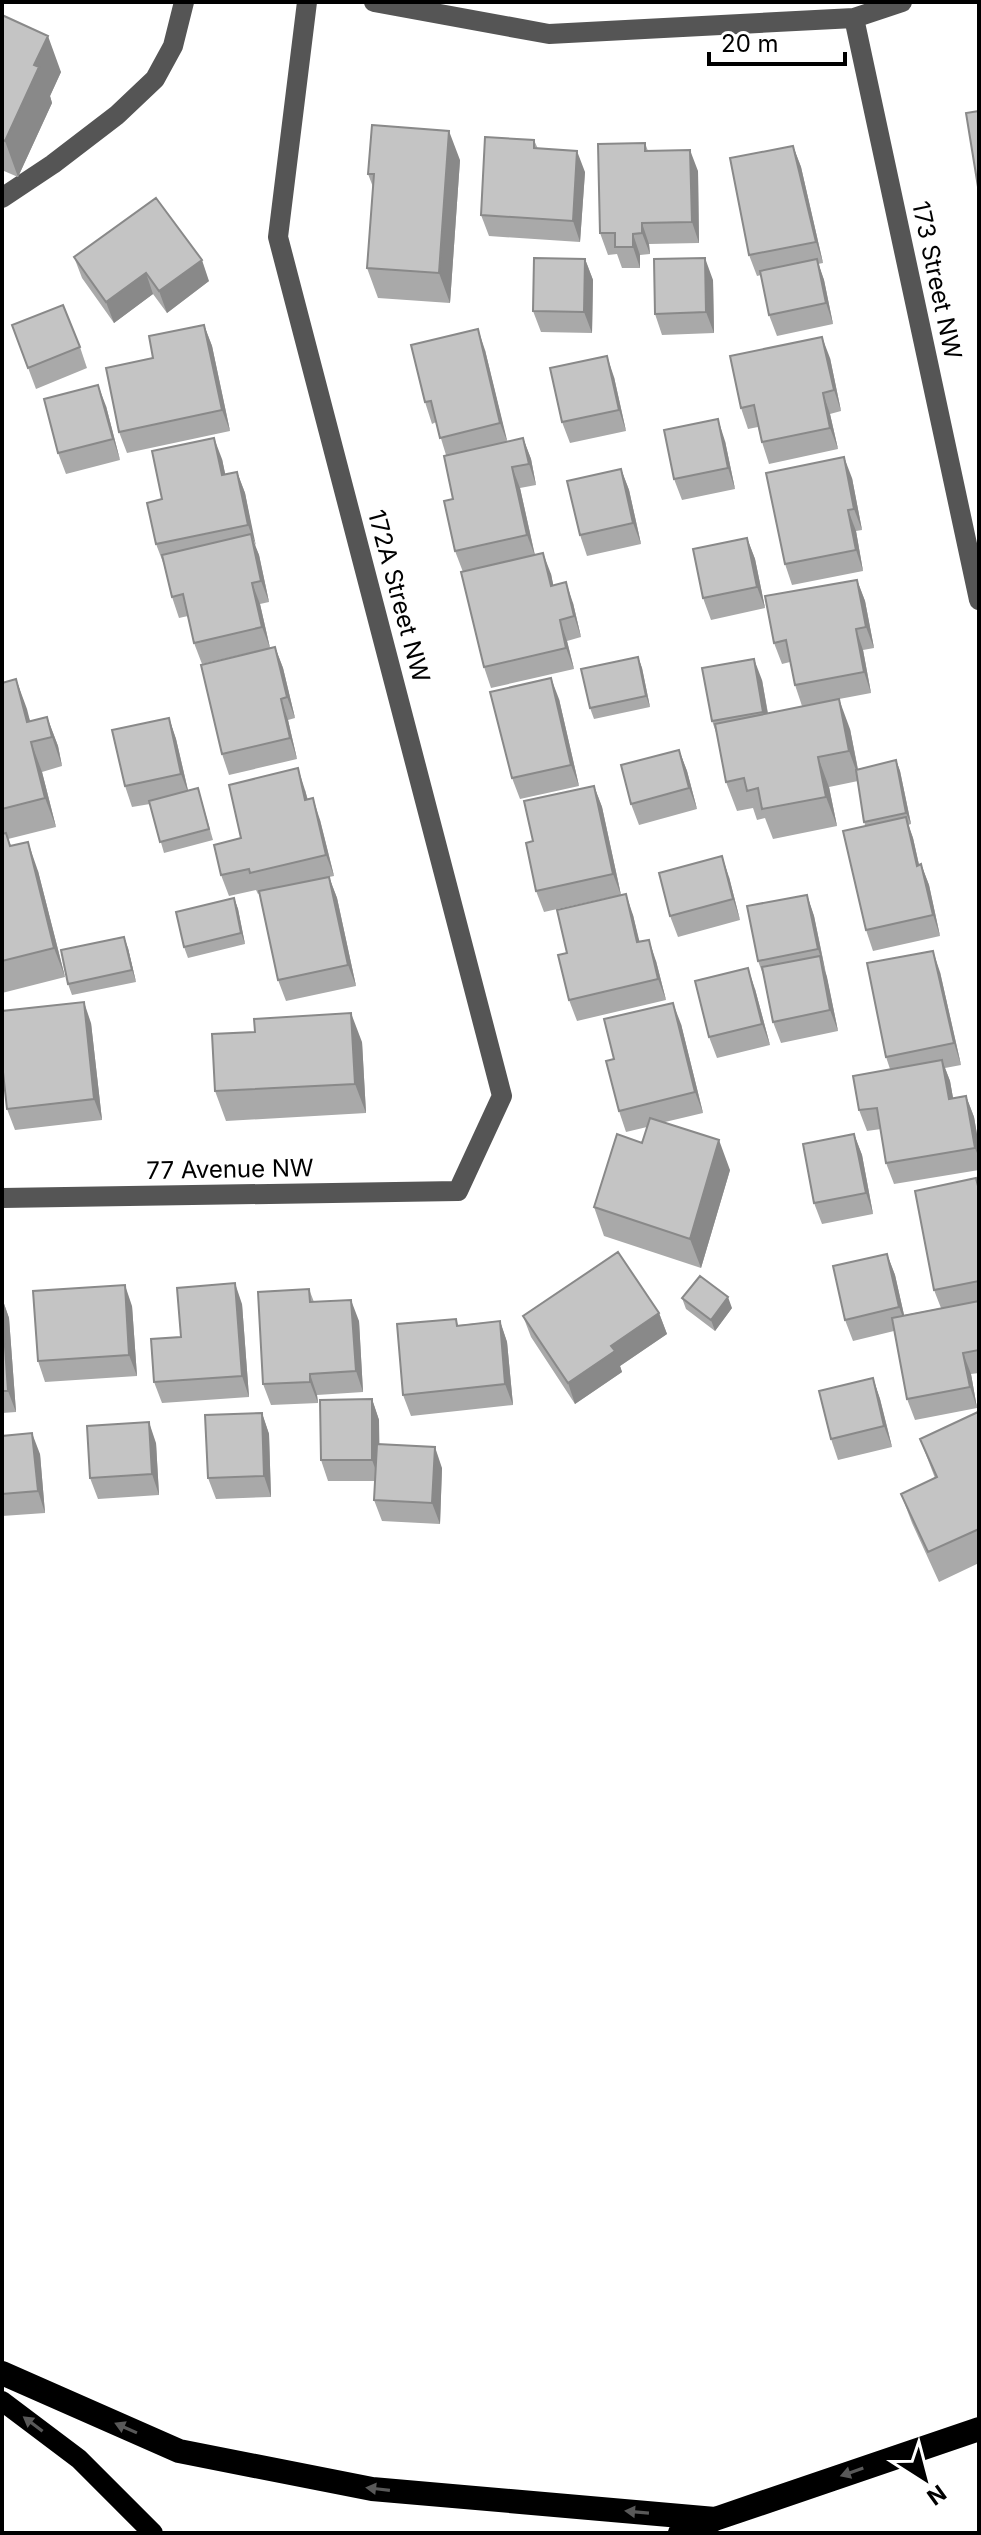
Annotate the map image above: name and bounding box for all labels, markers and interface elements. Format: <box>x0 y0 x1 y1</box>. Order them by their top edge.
scale bar <box>709 16 845 66</box>
text: 20 m <box>721 29 779 58</box>
street label: 173 Street NW <box>906 198 968 362</box>
street label: 172A Street NW <box>362 507 436 686</box>
street label: 77 Avenue NW <box>146 1153 314 1185</box>
one-way arrow <box>23 2417 43 2433</box>
one-way arrow <box>115 2421 138 2435</box>
north arrow <box>885 2439 965 2519</box>
one-way arrow <box>840 2467 864 2479</box>
text: N <box>922 2480 951 2511</box>
one-way arrow <box>365 2482 390 2495</box>
one-way arrow <box>624 2505 649 2518</box>

